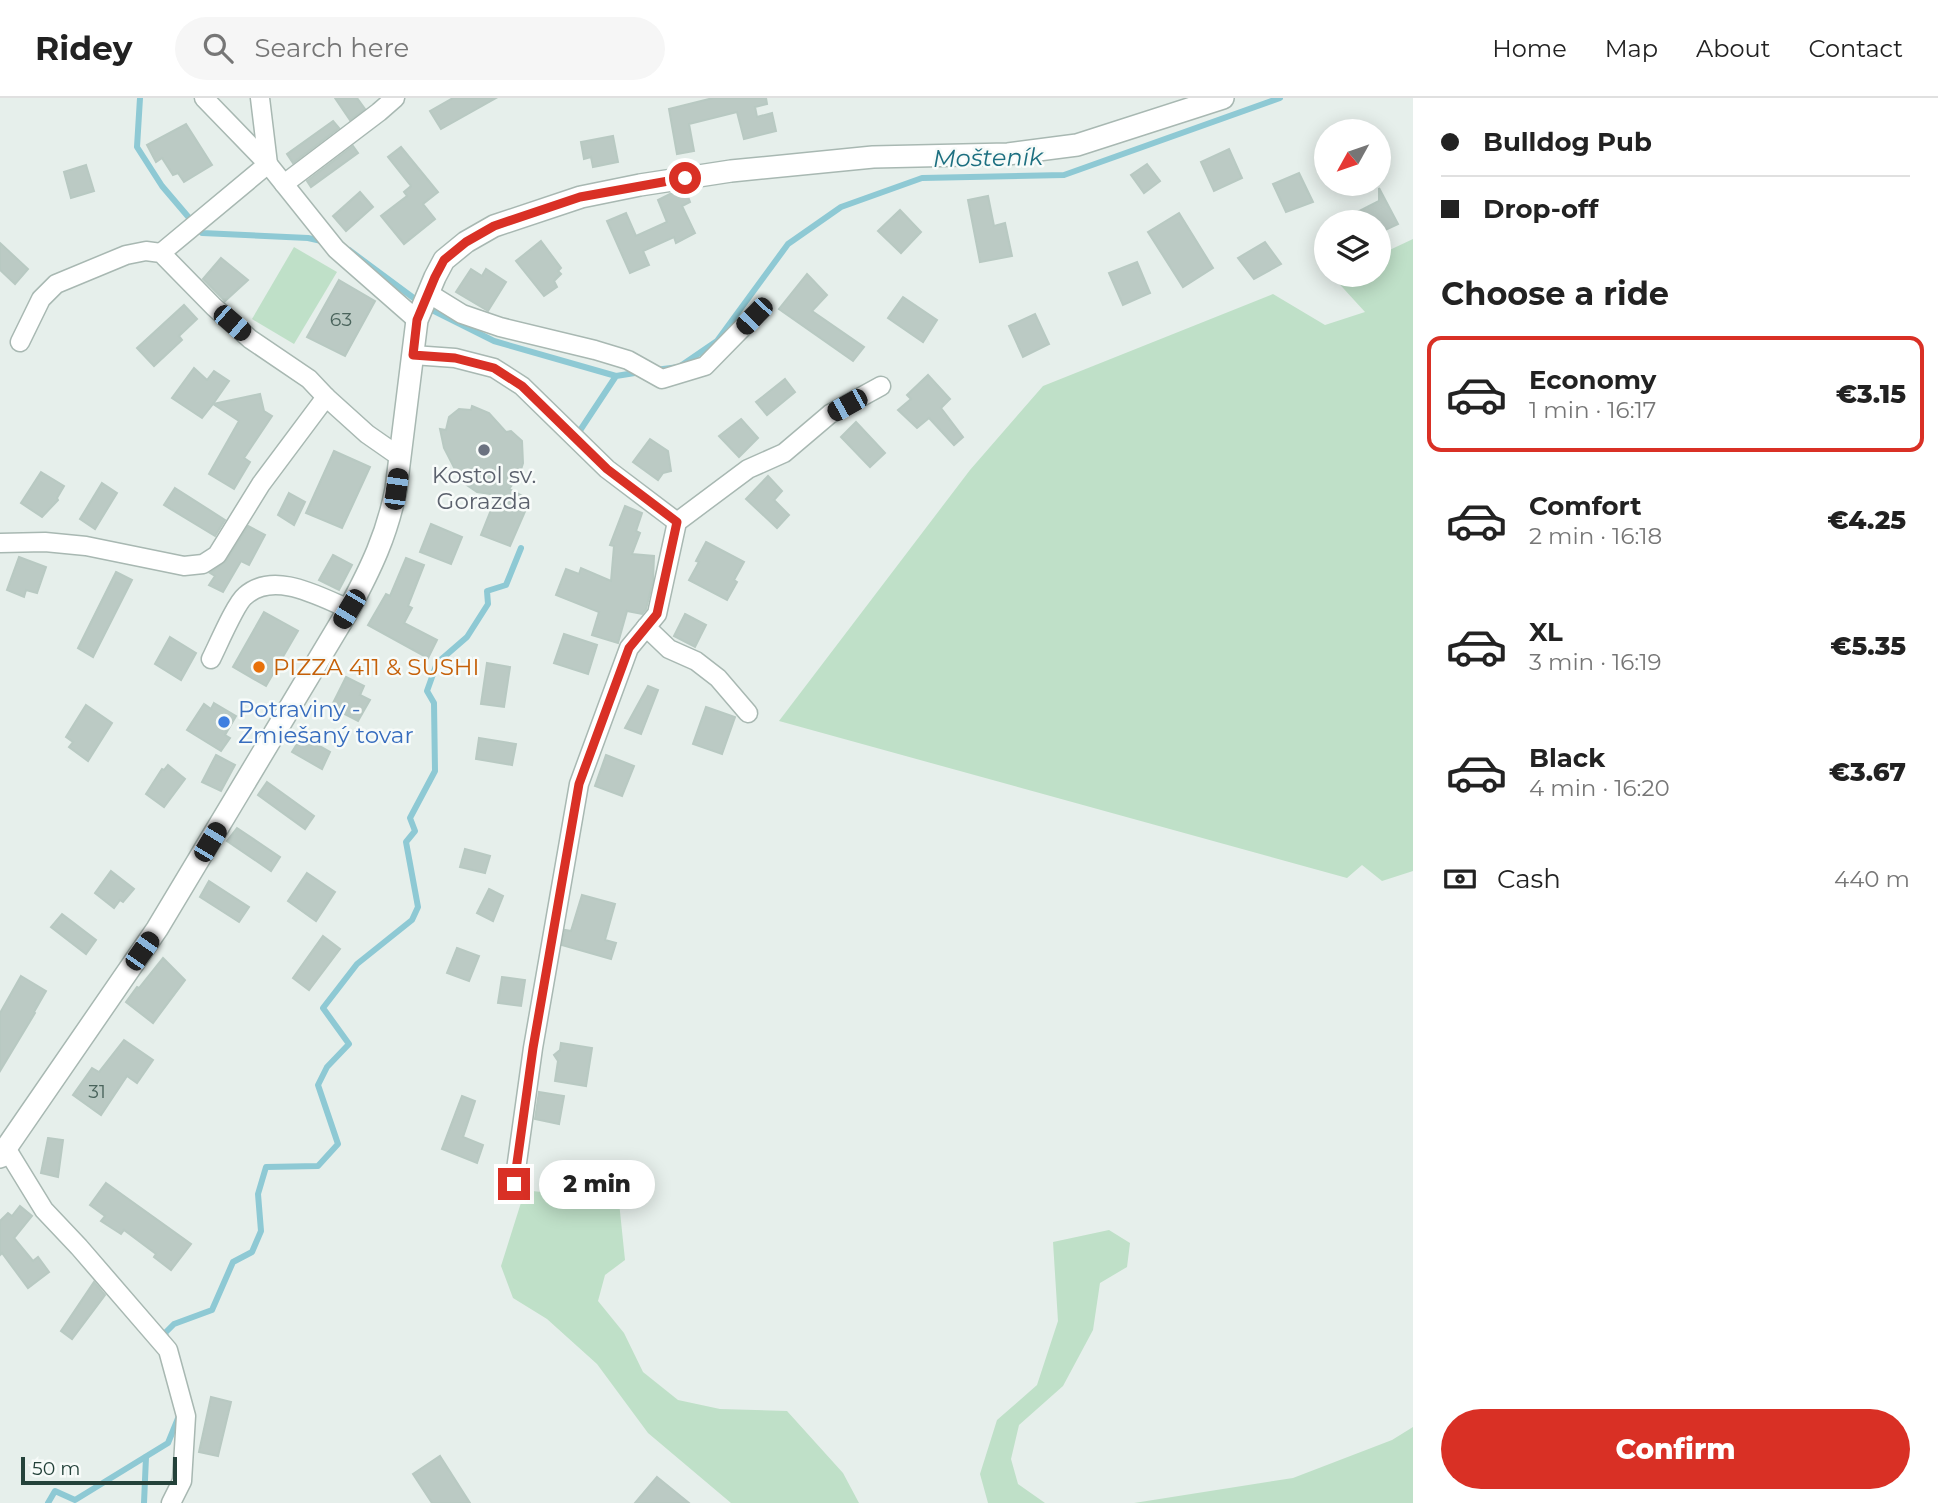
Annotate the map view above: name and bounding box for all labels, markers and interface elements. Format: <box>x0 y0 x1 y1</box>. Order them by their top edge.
search box <box>175 17 665 80</box>
text: Ridey <box>35 28 133 68</box>
icon: search <box>199 29 237 67</box>
text: Search here <box>255 32 409 64</box>
text: Home <box>1492 34 1567 63</box>
text: Map <box>1605 34 1658 63</box>
text: About <box>1696 34 1770 63</box>
text: Contact <box>1808 34 1903 63</box>
north arrow <box>1314 119 1391 196</box>
map controls <box>1314 119 1391 287</box>
text: Bulldog Pub <box>1483 126 1652 158</box>
water label: Mošteník <box>933 142 1045 173</box>
route start <box>669 162 701 194</box>
text: Drop-off <box>1483 193 1598 225</box>
button: layers <box>1314 210 1391 287</box>
text: Choose a ride <box>1441 274 1669 313</box>
car <box>732 294 777 338</box>
car <box>210 301 255 345</box>
house number: 63 <box>330 308 352 331</box>
icon: car <box>1445 363 1508 426</box>
text: Economy <box>1529 364 1656 396</box>
text: €3.15 <box>1836 378 1906 410</box>
car <box>824 386 871 424</box>
text: 1 min · 16:17 <box>1529 396 1656 424</box>
marker: Kostol sv. Gorazda <box>476 442 492 458</box>
place label: Kostol sv. Gorazda <box>432 461 536 515</box>
car <box>383 467 410 511</box>
icon: car <box>1445 489 1508 552</box>
text: Comfort <box>1529 490 1641 522</box>
text: €4.25 <box>1827 504 1906 536</box>
text: 2 min · 16:18 <box>1529 522 1662 550</box>
car <box>330 586 369 632</box>
icon: car <box>1445 615 1508 678</box>
text: XL <box>1529 616 1563 648</box>
text: €5.35 <box>1830 630 1906 662</box>
text: 3 min · 16:19 <box>1529 648 1661 676</box>
place label: PIZZA 411 & SUSHI <box>273 653 480 681</box>
marker: PIZZA 411 & SUSHI <box>251 659 267 675</box>
place label: Potraviny - Zmiešaný tovar <box>238 695 414 749</box>
marker: Potraviny - Zmiešaný tovar <box>216 714 232 730</box>
icon: car <box>1445 741 1508 804</box>
text: Black <box>1529 742 1605 774</box>
text: €3.67 <box>1829 756 1906 788</box>
text: 4 min · 16:20 <box>1529 774 1670 802</box>
car <box>191 819 230 865</box>
icon: cash <box>1441 860 1479 898</box>
text: Cash <box>1497 863 1561 895</box>
text: 440 m <box>1834 865 1910 893</box>
car <box>122 928 163 974</box>
house number: 31 <box>88 1080 106 1103</box>
callout: 2 min <box>538 1160 654 1208</box>
route end <box>498 1168 530 1200</box>
text: 2 min <box>563 1170 631 1198</box>
button: Confirm <box>1441 1409 1910 1489</box>
scale bar <box>21 1454 177 1486</box>
text: 50 m <box>32 1457 80 1480</box>

